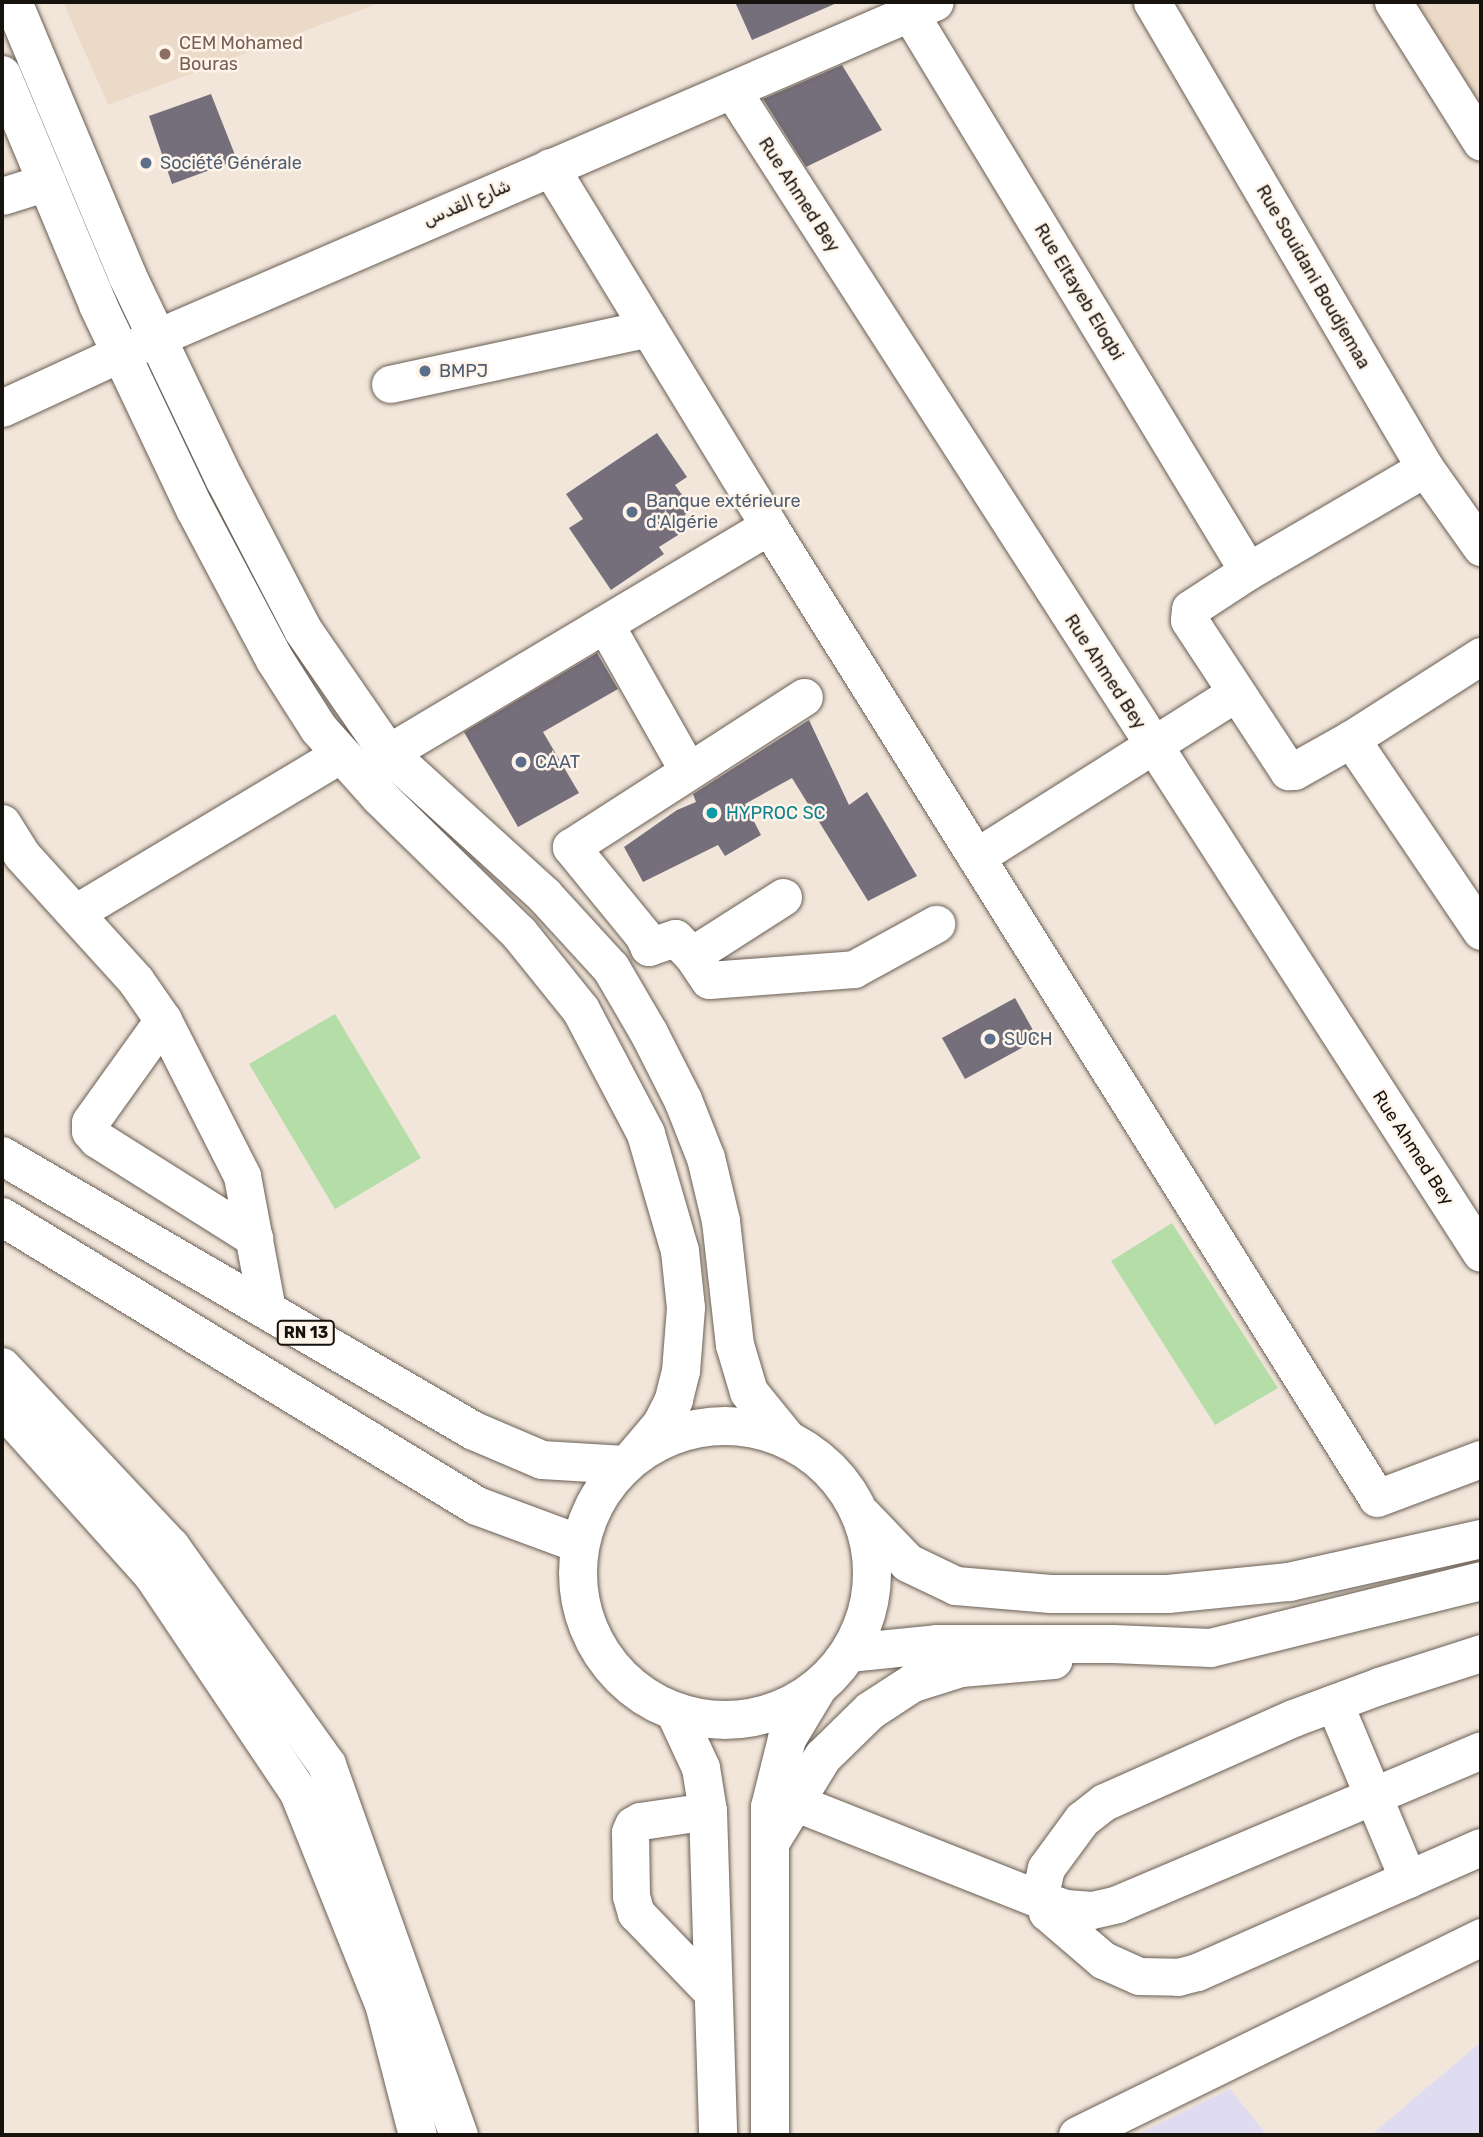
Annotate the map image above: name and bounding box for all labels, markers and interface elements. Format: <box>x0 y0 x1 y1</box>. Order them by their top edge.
place label: CEM Mohamed Bouras <box>179 33 303 76</box>
marker: CEM Mohamed Bouras <box>157 46 173 62</box>
street label: Rue Ahmed Bey <box>754 133 844 257</box>
place label: Société Générale <box>160 152 302 174</box>
marker: Société Générale <box>138 155 154 171</box>
street label: شارع القدس <box>420 175 514 231</box>
street label: Rue Souidani Boudjemaa <box>1252 181 1374 373</box>
street label: Rue Eltayeb Eloqbi <box>1030 220 1128 364</box>
place label: BMPJ <box>439 360 488 382</box>
marker: BMPJ <box>417 363 433 379</box>
place label: Banque extérieure d'Algérie <box>646 491 800 534</box>
marker: Banque extérieure d'Algérie <box>624 504 640 520</box>
street label: Rue Ahmed Bey <box>1060 610 1150 734</box>
place label: CAAT <box>535 751 580 773</box>
marker: CAAT <box>513 754 529 770</box>
place label: HYPROC SC <box>726 802 826 824</box>
marker: HYPROC SC <box>704 805 720 821</box>
place label: SUCH <box>1004 1028 1053 1050</box>
marker: SUCH <box>982 1031 998 1047</box>
street label: Rue Ahmed Bey <box>1368 1086 1458 1210</box>
road number: RN 13 <box>276 1320 336 1345</box>

